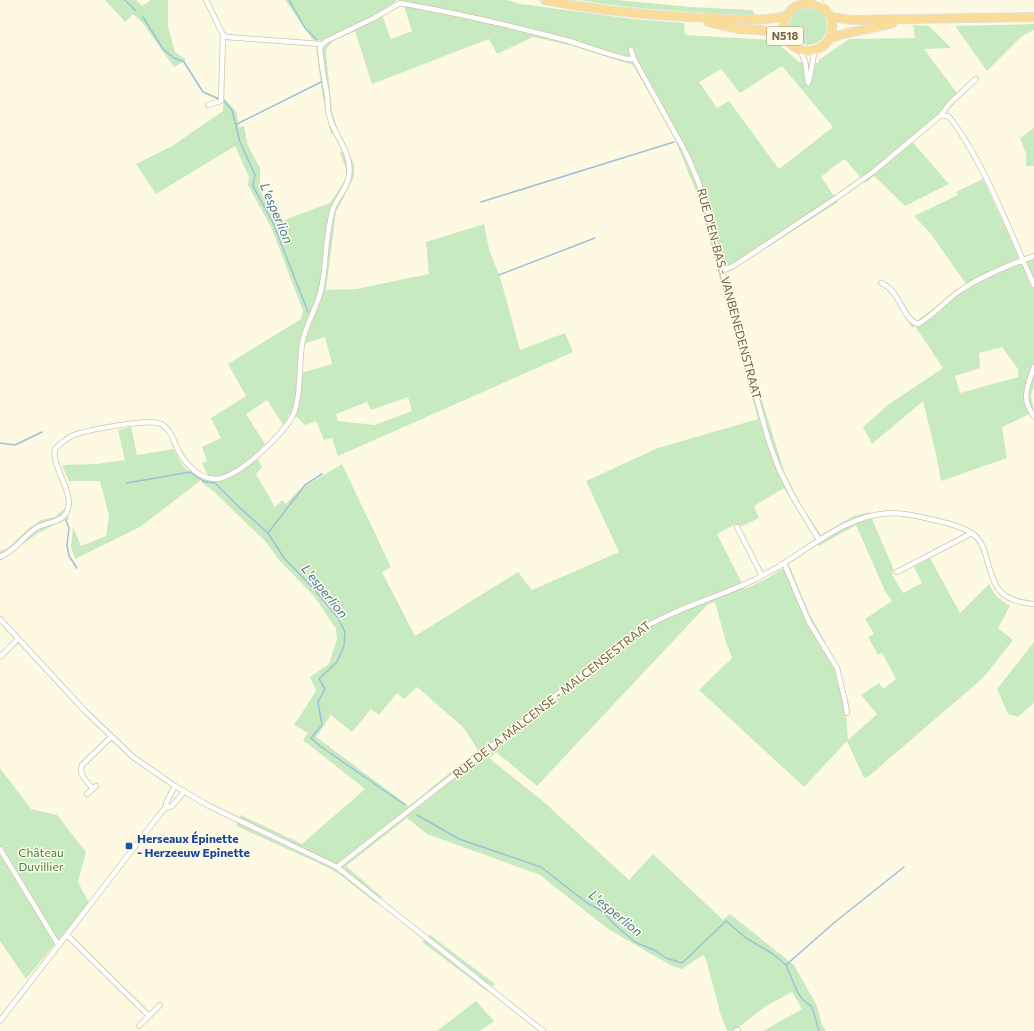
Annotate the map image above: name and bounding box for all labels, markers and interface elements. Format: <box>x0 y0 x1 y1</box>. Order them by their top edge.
road number: N518 <box>767 27 803 45</box>
water label: L'esperlion <box>257 180 297 246</box>
street label: RUE D'EN-BAS - VANBENEDENSTRAAT <box>695 187 765 401</box>
water label: L'esperlion <box>299 561 351 621</box>
street label: RUE DE LA MALCENSE - MALCENSESTRAAT <box>450 617 653 781</box>
place label: Herseaux Épinette - Herzeeuw Epinette <box>137 831 250 859</box>
marker: Herseaux Épinette - Herzeeuw Epinette <box>124 841 134 851</box>
park label: Château Duvillier <box>18 845 64 873</box>
water label: L'esperlion <box>586 887 646 939</box>

